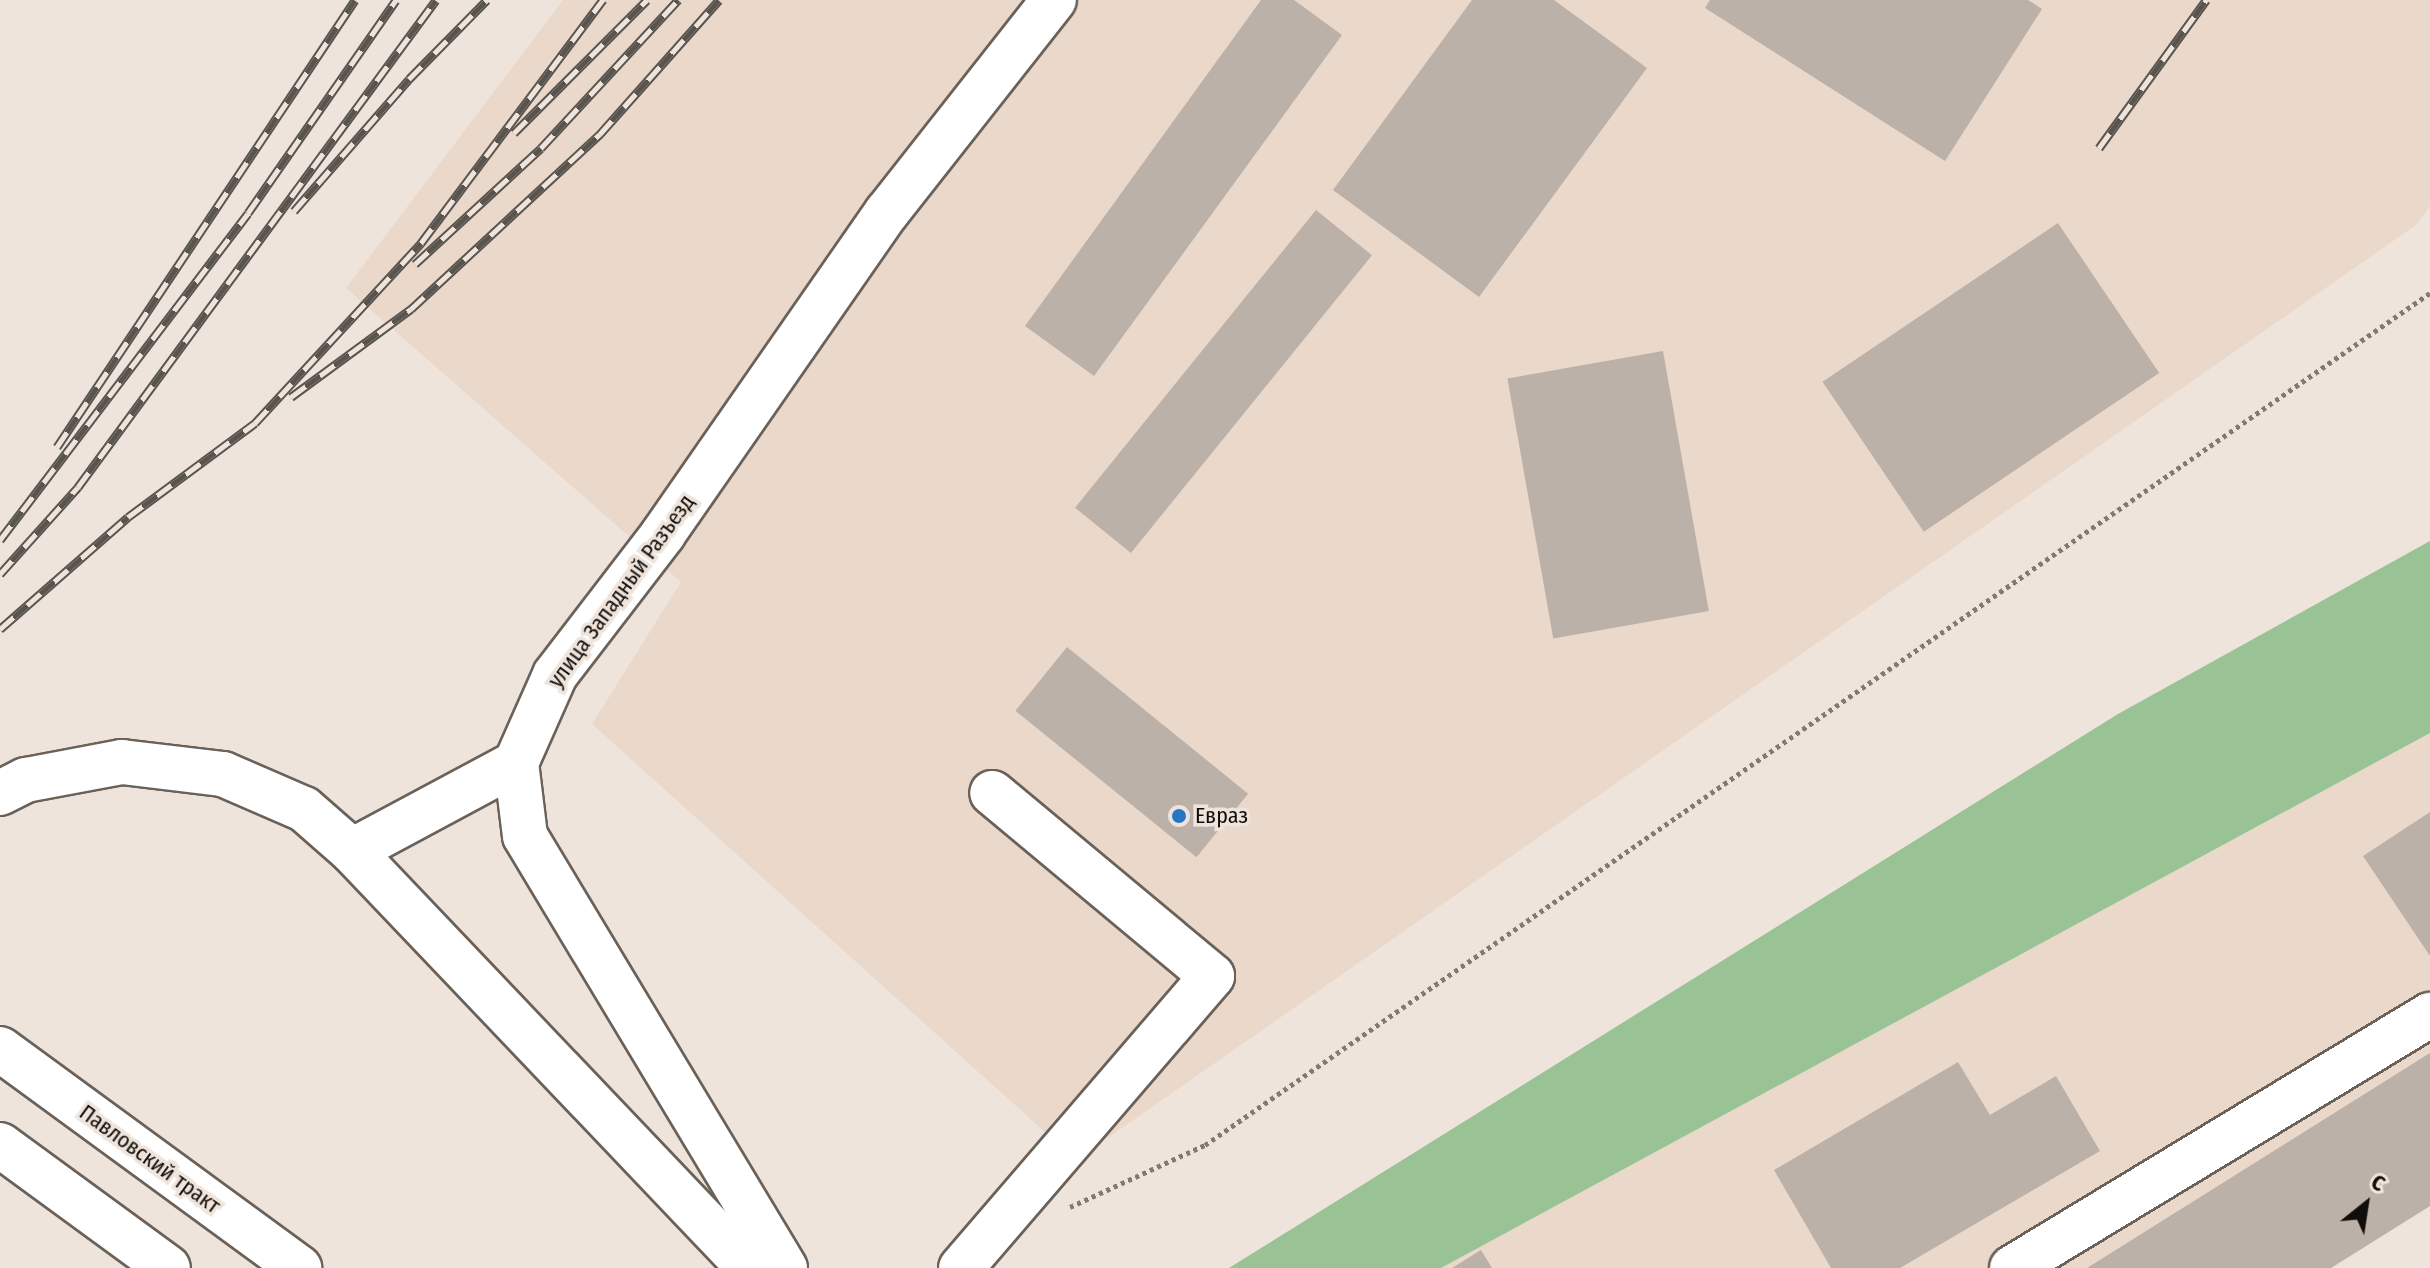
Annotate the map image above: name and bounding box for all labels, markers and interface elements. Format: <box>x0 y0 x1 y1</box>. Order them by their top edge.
street label: улица Западный Разъезд <box>542 490 700 692</box>
place label: Евраз <box>1195 803 1248 829</box>
marker: Евраз <box>1170 807 1188 825</box>
street label: Павловский тракт <box>74 1099 226 1219</box>
north arrow <box>2326 1164 2406 1244</box>
text: С <box>2367 1168 2390 1197</box>

